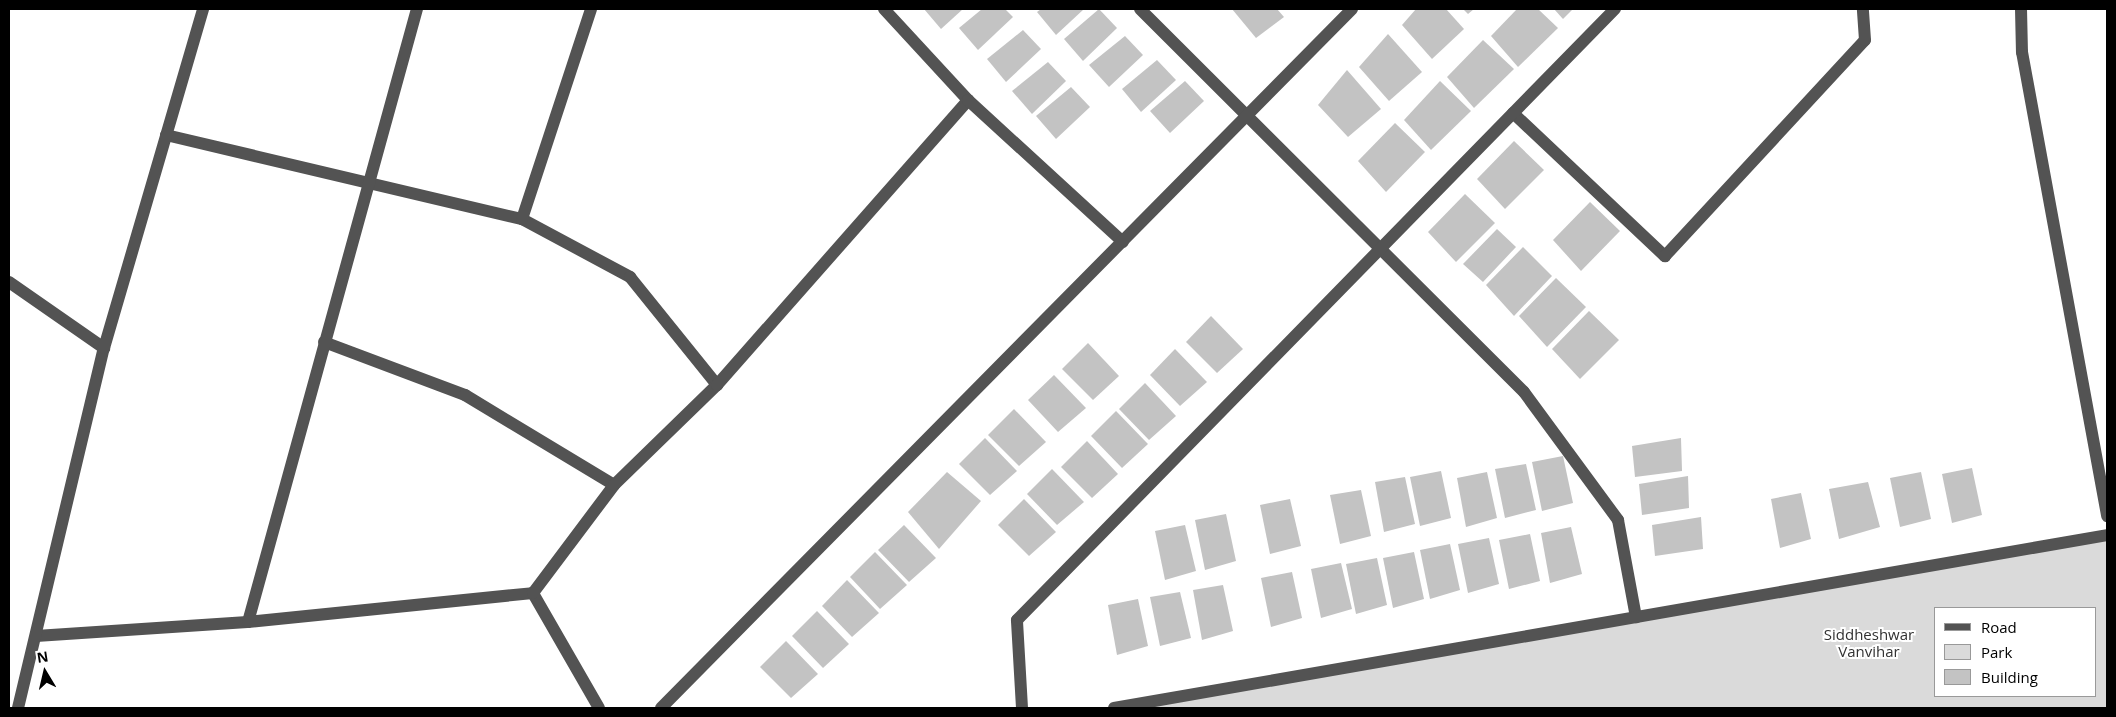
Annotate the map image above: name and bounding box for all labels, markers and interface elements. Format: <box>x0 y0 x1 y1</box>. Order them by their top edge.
legend <box>1934 607 2096 697</box>
text: Road <box>1981 617 2017 637</box>
park label: Siddheshwar Vanvihar <box>1824 625 1914 660</box>
text: Park <box>1981 642 2012 662</box>
text: N <box>35 646 50 667</box>
north arrow <box>20 647 70 697</box>
text: Building <box>1981 667 2038 687</box>

